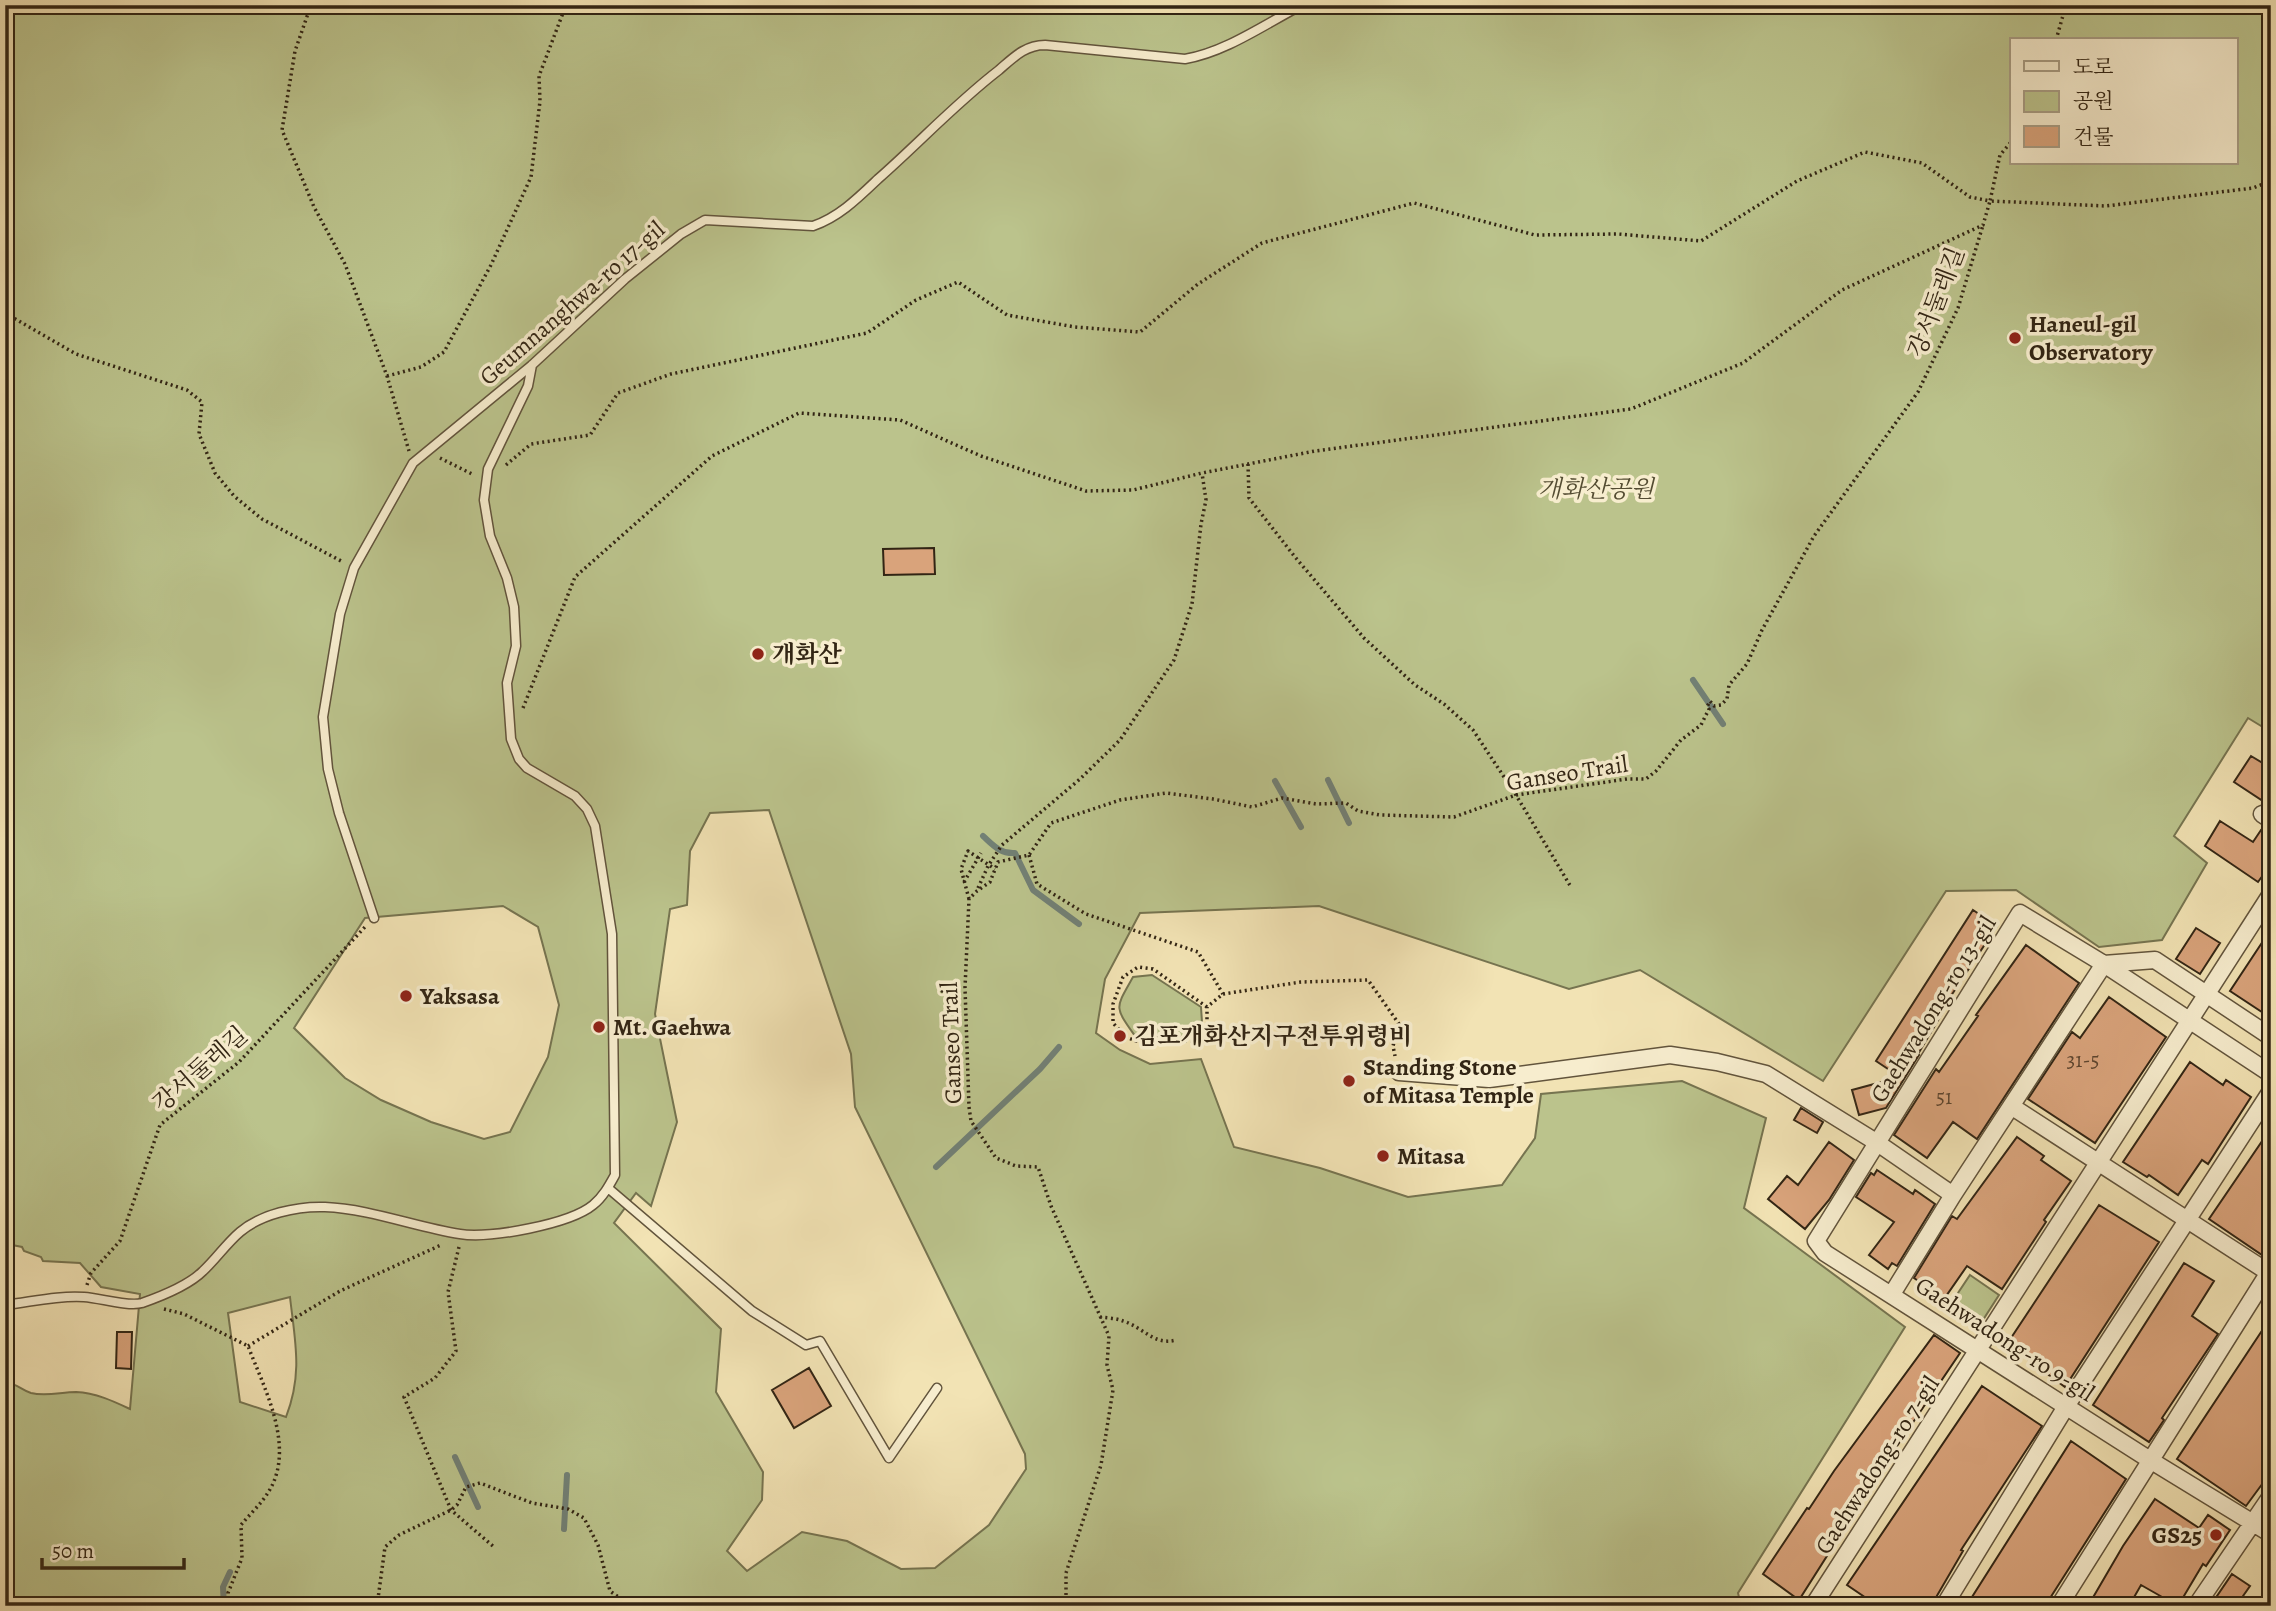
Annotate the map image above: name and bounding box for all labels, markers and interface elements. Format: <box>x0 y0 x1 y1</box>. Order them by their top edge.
legend <box>2010 38 2238 164</box>
text: 도로 <box>2073 53 2114 81</box>
text: 공원 <box>2073 87 2114 115</box>
text: 건물 <box>2073 123 2114 151</box>
street label: Geumnanghwa-ro 17-gil <box>473 214 672 392</box>
street label: 강서둘레길 <box>1900 242 1972 362</box>
place label: Haneul-gil Observatory <box>2029 308 2154 368</box>
marker: Haneul-gil Observatory <box>2007 330 2023 346</box>
park label: 개화산공원 <box>1538 473 1656 505</box>
place label: 개화산 <box>772 638 842 670</box>
marker: 개화산 <box>750 646 766 662</box>
street label: Ganseo Trail <box>1504 748 1630 798</box>
street label: Gaehwadong-ro 13-gil <box>1863 909 2003 1108</box>
place label: Yaksasa <box>419 980 500 1012</box>
street label: Ganseo Trail <box>933 981 969 1105</box>
marker: Yaksasa <box>398 988 414 1004</box>
place label: Mt. Gaehwa <box>613 1011 732 1043</box>
street label: 강서둘레길 <box>146 1019 254 1119</box>
marker: Mt. Gaehwa <box>591 1019 607 1035</box>
place label: 김포개화산지구전투위령비 <box>1134 1020 1412 1052</box>
marker: 김포개화산지구전투위령비 <box>1112 1028 1128 1044</box>
house number: 31-5 <box>2067 1046 2099 1074</box>
place label: Standing Stone of Mitasa Temple <box>1363 1051 1534 1111</box>
marker: Standing Stone of Mitasa Temple <box>1341 1073 1357 1089</box>
house number: 51 <box>1936 1083 1952 1111</box>
place label: Mitasa <box>1397 1140 1465 1172</box>
marker: Mitasa <box>1375 1148 1391 1164</box>
street label: Gaehwadong-ro 9-gil <box>1909 1269 2101 1409</box>
street label: Gaehwadong-ro 7-gil <box>1807 1370 1947 1560</box>
place label: GS25 <box>2152 1519 2202 1551</box>
scale bar <box>42 1527 184 1571</box>
marker: GS25 <box>2208 1527 2224 1543</box>
text: 50 m <box>52 1537 94 1565</box>

